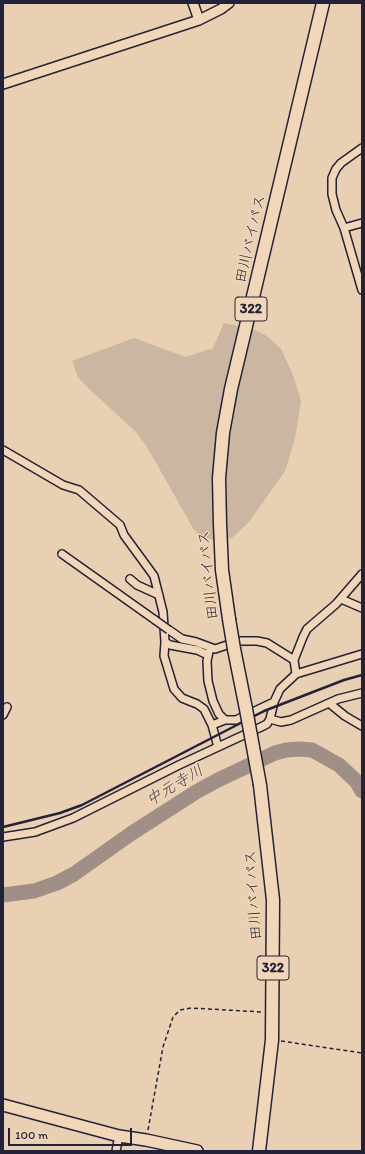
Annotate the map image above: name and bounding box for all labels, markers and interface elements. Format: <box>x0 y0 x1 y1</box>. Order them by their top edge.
street label: 田川バイパス <box>232 193 270 285</box>
road number: 322 <box>235 297 267 321</box>
street label: 田川バイパス <box>195 529 223 621</box>
water label: 中元寺川 <box>143 761 207 811</box>
street label: 田川バイパス <box>242 849 266 941</box>
road number: 322 <box>257 956 289 980</box>
scale bar <box>10 1120 134 1146</box>
text: 100 m <box>15 1128 48 1142</box>

